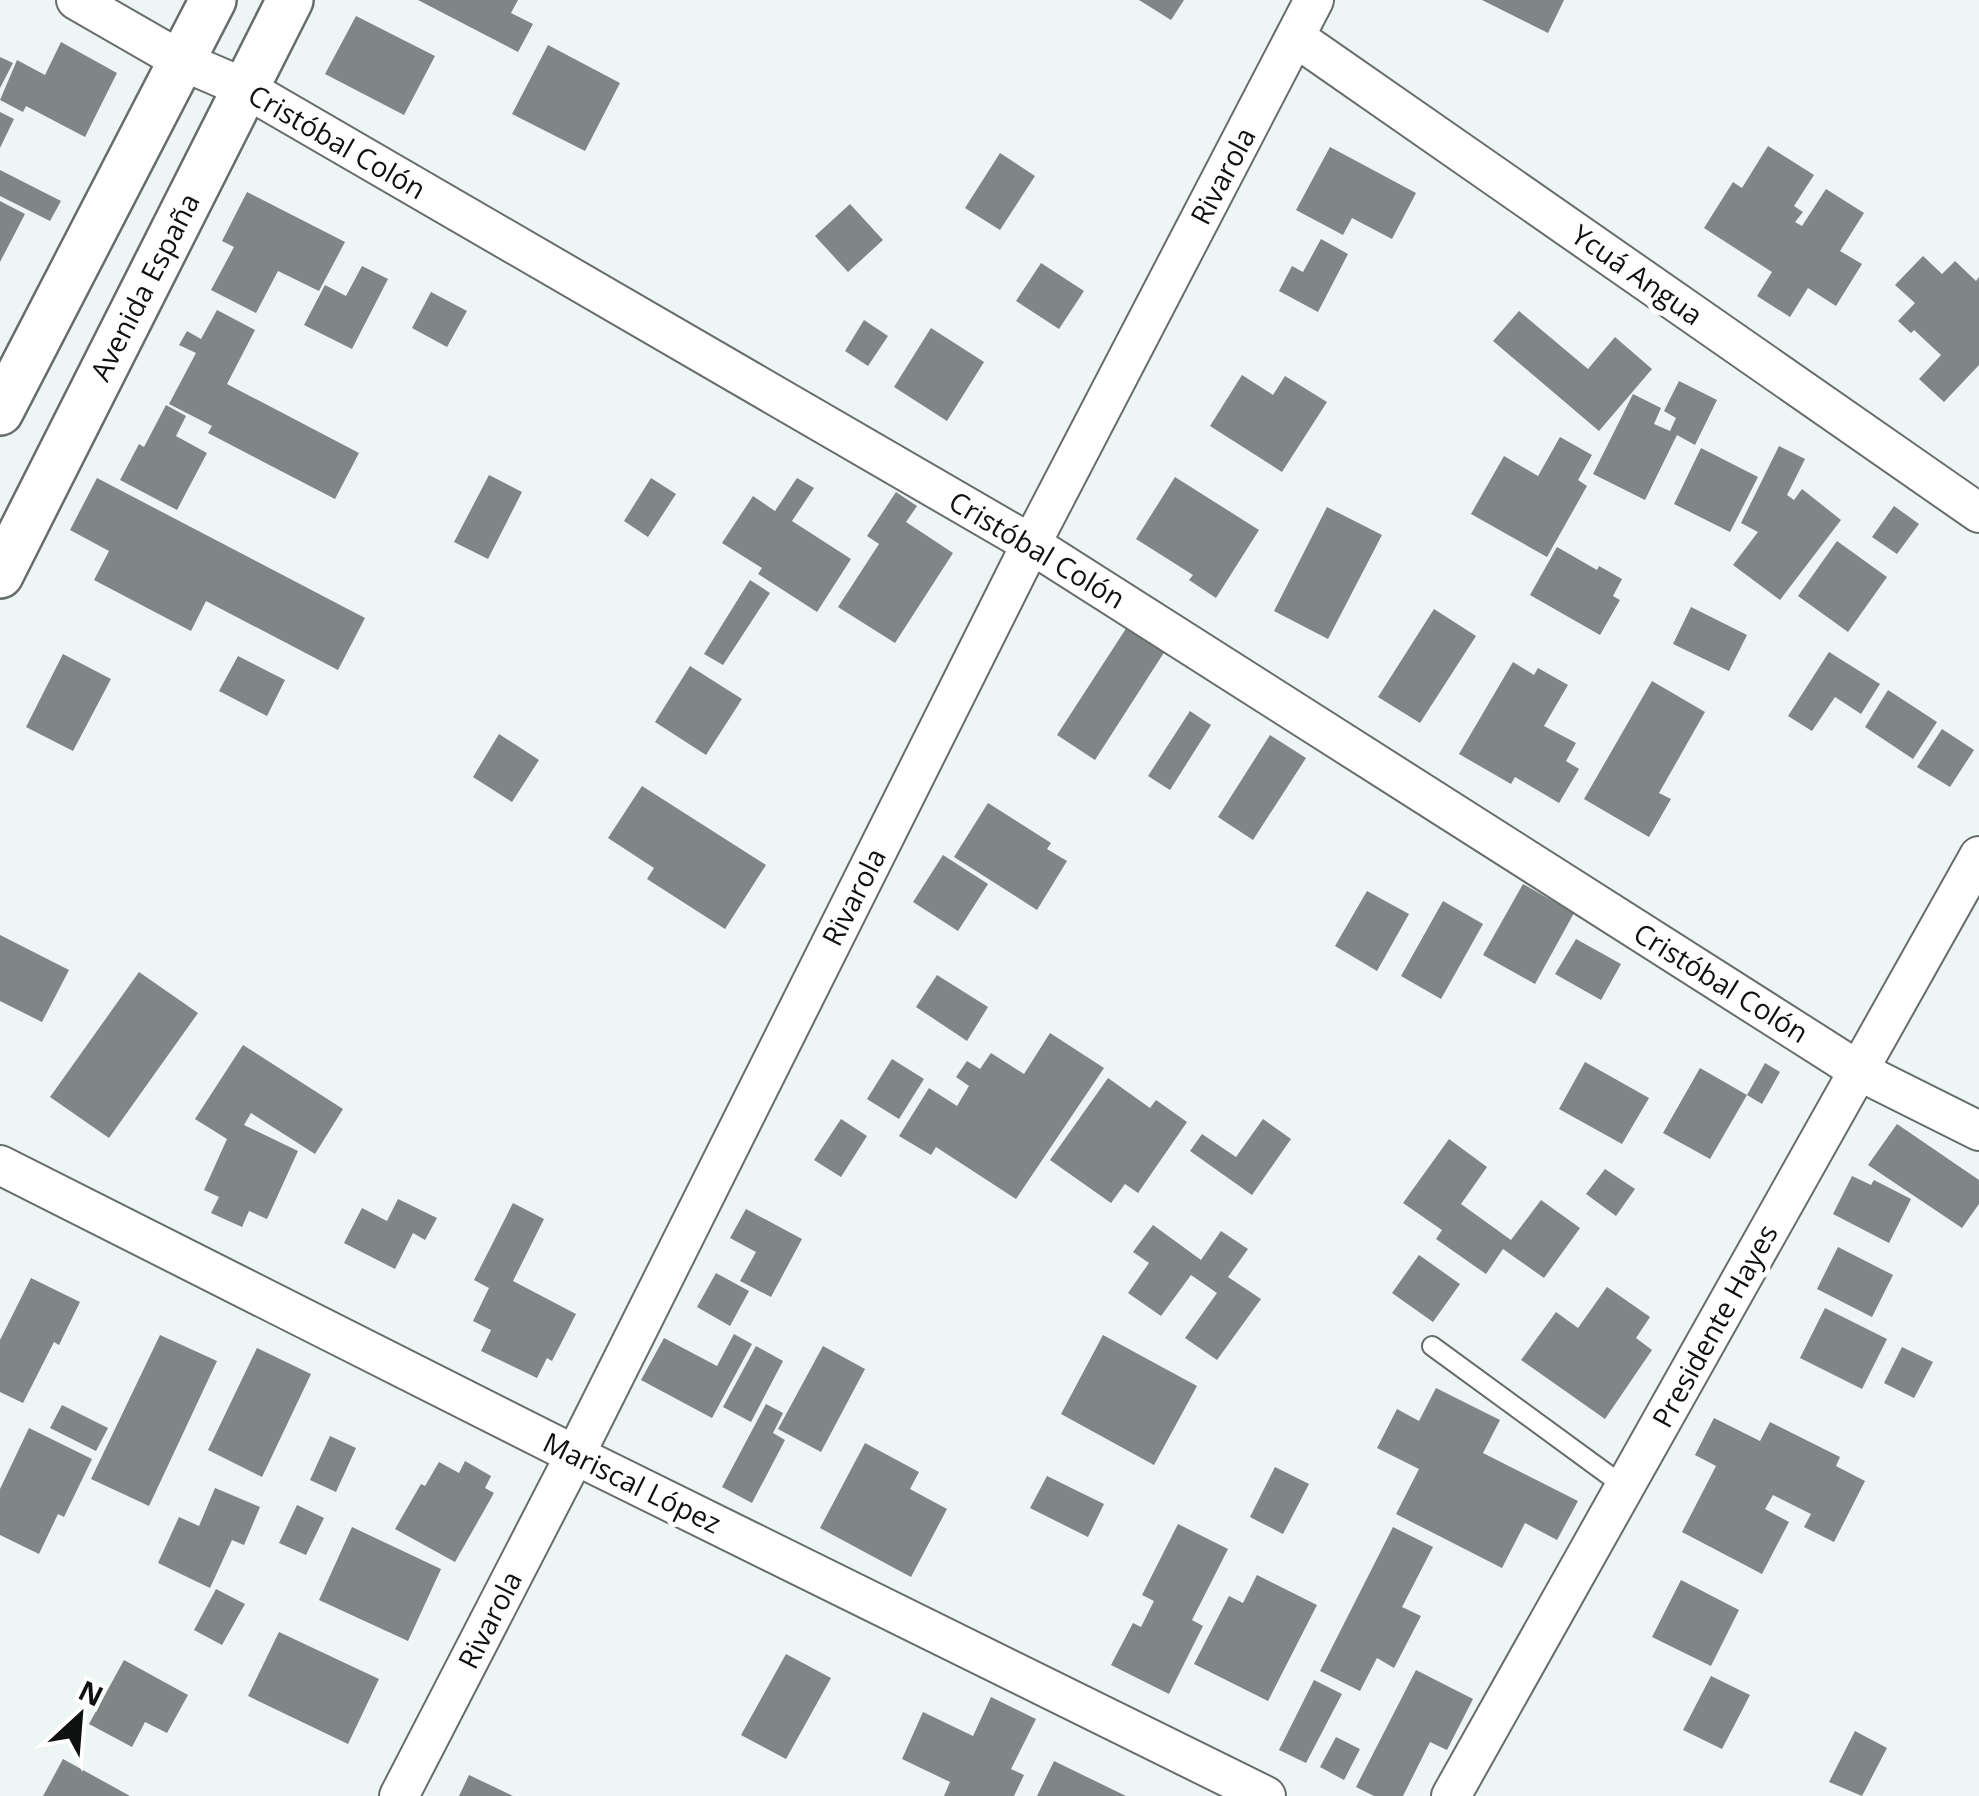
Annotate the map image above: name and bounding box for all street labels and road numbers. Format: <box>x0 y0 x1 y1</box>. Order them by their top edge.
street label: Cristóbal Colón <box>242 75 433 207</box>
street label: Rivarola <box>1181 120 1263 231</box>
street label: Avenida España <box>80 186 208 387</box>
street label: Ycuá Angua <box>1564 215 1711 333</box>
street label: Cristóbal Colón <box>942 482 1133 617</box>
street label: Rivarola <box>812 841 894 952</box>
street label: Cristóbal Colón <box>1627 913 1816 1051</box>
street label: Presidente Hayes <box>1643 1217 1786 1434</box>
street label: Mariscal López <box>537 1423 728 1542</box>
street label: Rivarola <box>448 1564 530 1675</box>

